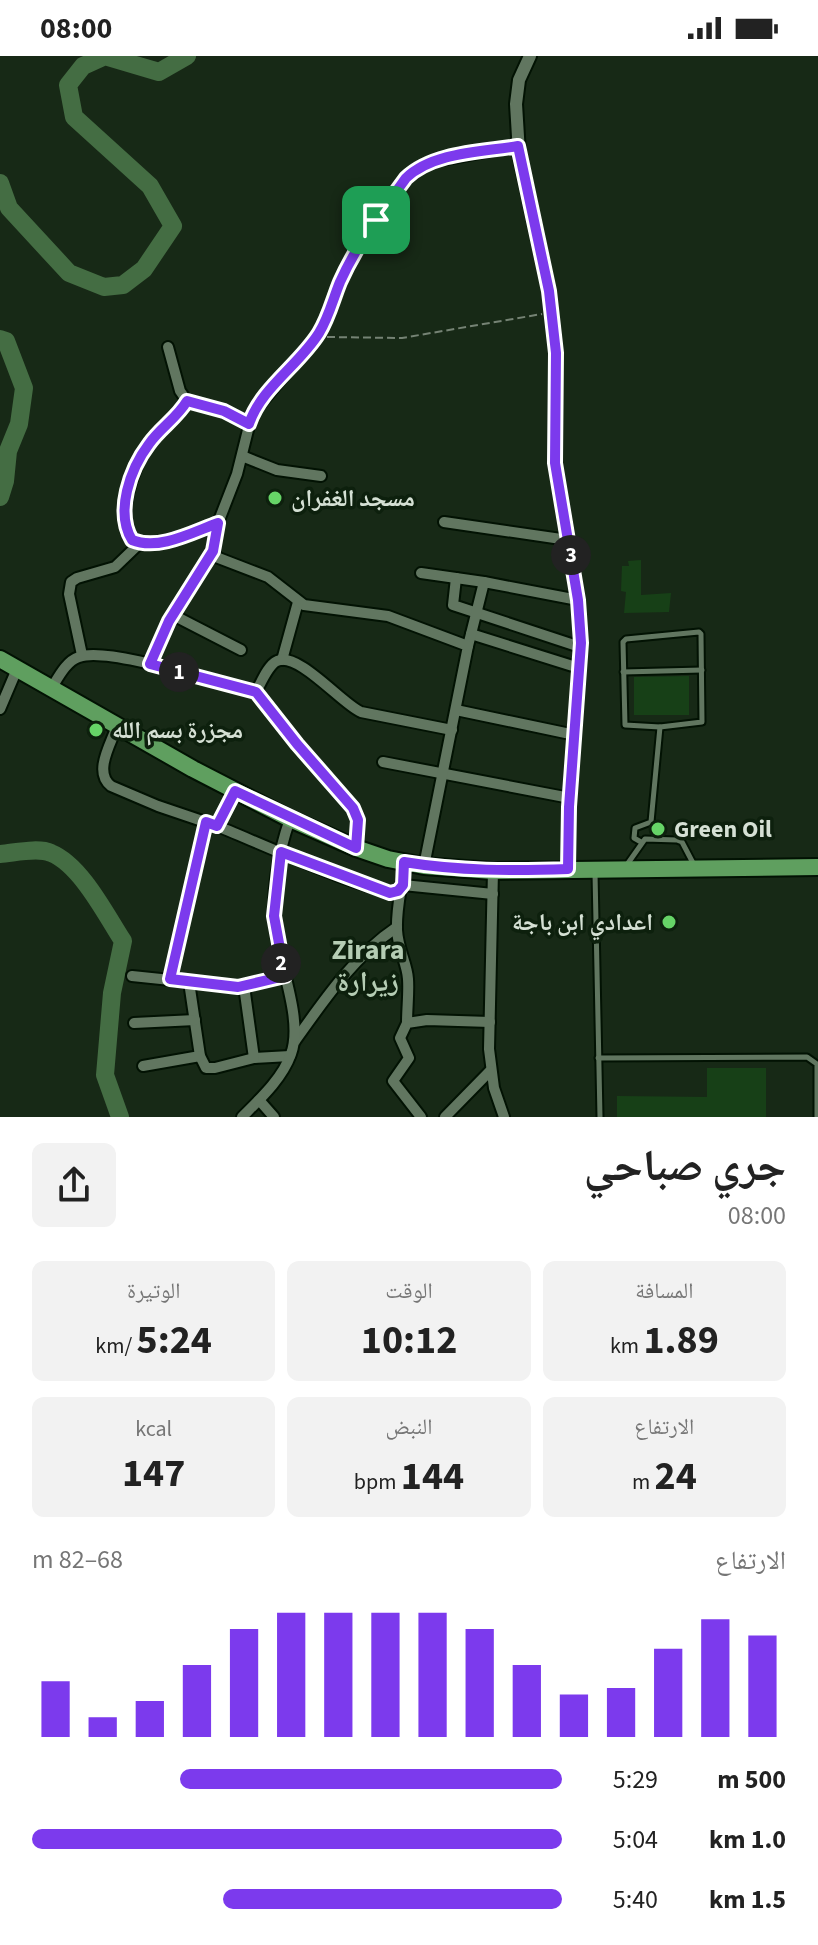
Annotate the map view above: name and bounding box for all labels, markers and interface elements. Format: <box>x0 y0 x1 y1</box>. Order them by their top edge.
text: 08:00 <box>40 7 112 50</box>
pin <box>342 186 410 254</box>
icon: arrive <box>354 198 398 242</box>
place label: مسجد الغفران <box>291 481 415 516</box>
marker: مسجد الغفران <box>266 489 284 507</box>
pin: 3 <box>551 535 591 575</box>
text: 3 <box>565 539 577 571</box>
pin: 1 <box>159 652 199 692</box>
text: 1 <box>173 656 185 688</box>
place label: مجزرة بسم الله <box>112 713 243 748</box>
marker: مجزرة بسم الله <box>87 721 105 739</box>
place label: Green Oil <box>674 812 772 847</box>
marker: Green Oil <box>649 820 667 838</box>
place label: اعدادي ابن باجة <box>512 905 653 941</box>
marker: اعدادي ابن باجة <box>660 913 678 931</box>
district label: Zirara زيرارة <box>331 930 405 1002</box>
pin: 2 <box>261 943 301 983</box>
text: 2 <box>275 947 287 979</box>
text: جري صباحي <box>584 1135 786 1198</box>
button: share <box>32 1143 116 1227</box>
text: 08:00 <box>728 1197 786 1234</box>
text: الوتيرة <box>127 1275 180 1307</box>
text: الوقت <box>385 1275 433 1307</box>
text: المسافة <box>635 1275 694 1307</box>
text: 5:24 <box>137 1312 212 1369</box>
text: 10:12 <box>361 1312 457 1369</box>
text: 1.89 <box>643 1312 719 1369</box>
text: /km <box>95 1330 137 1362</box>
text: km <box>610 1330 643 1362</box>
text: النبض <box>386 1411 432 1443</box>
text: الارتفاع <box>634 1411 694 1443</box>
text: kcal <box>135 1413 172 1445</box>
text: 147 <box>122 1445 185 1502</box>
text: 144 <box>401 1448 464 1505</box>
text: 24 <box>655 1448 697 1505</box>
text: bpm <box>354 1466 401 1498</box>
text: m <box>632 1466 655 1498</box>
text: 68–82 m <box>32 1541 123 1578</box>
text: الارتفاع <box>715 1542 786 1579</box>
text: 5:29 <box>613 1761 658 1798</box>
text: 500 m <box>717 1761 786 1798</box>
text: 5:04 <box>613 1821 658 1858</box>
text: 1.0 km <box>709 1821 786 1858</box>
text: 5:40 <box>613 1881 658 1918</box>
text: 1.5 km <box>709 1881 786 1918</box>

